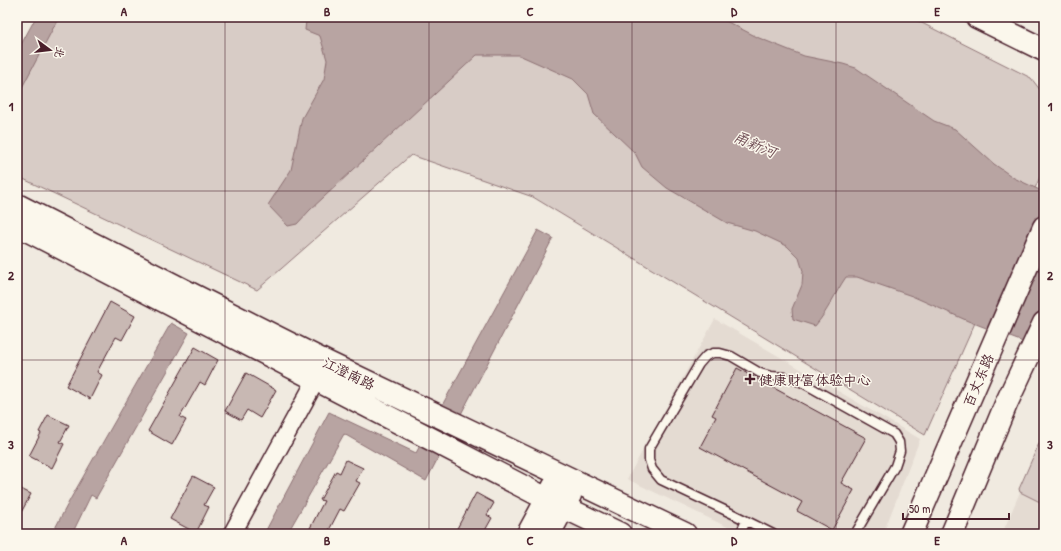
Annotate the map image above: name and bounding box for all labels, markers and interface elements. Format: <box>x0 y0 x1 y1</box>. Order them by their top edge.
text: A <box>121 2 128 20</box>
text: B <box>324 2 331 20</box>
text: C <box>526 2 534 20</box>
text: D <box>731 2 738 20</box>
text: E <box>934 2 940 20</box>
north arrow <box>30 30 70 70</box>
text: 北 <box>51 45 68 60</box>
text: 1 <box>9 97 14 115</box>
text: 1 <box>1048 97 1053 115</box>
water label: 甬新河 <box>730 126 783 164</box>
text: 2 <box>8 266 15 284</box>
text: 2 <box>1047 266 1054 284</box>
street label: 百丈东路 <box>958 351 998 409</box>
street label: 江澄南路 <box>320 352 378 394</box>
place label: 健康财富体验中心 <box>759 370 871 389</box>
marker: 健康财富体验中心 <box>744 373 756 385</box>
text: 3 <box>8 435 14 453</box>
text: 3 <box>1047 435 1053 453</box>
scale bar <box>903 495 1009 521</box>
text: 50 m <box>909 500 930 517</box>
text: A <box>121 531 128 549</box>
text: B <box>324 531 331 549</box>
text: C <box>526 531 534 549</box>
text: D <box>731 531 738 549</box>
text: E <box>934 531 940 549</box>

